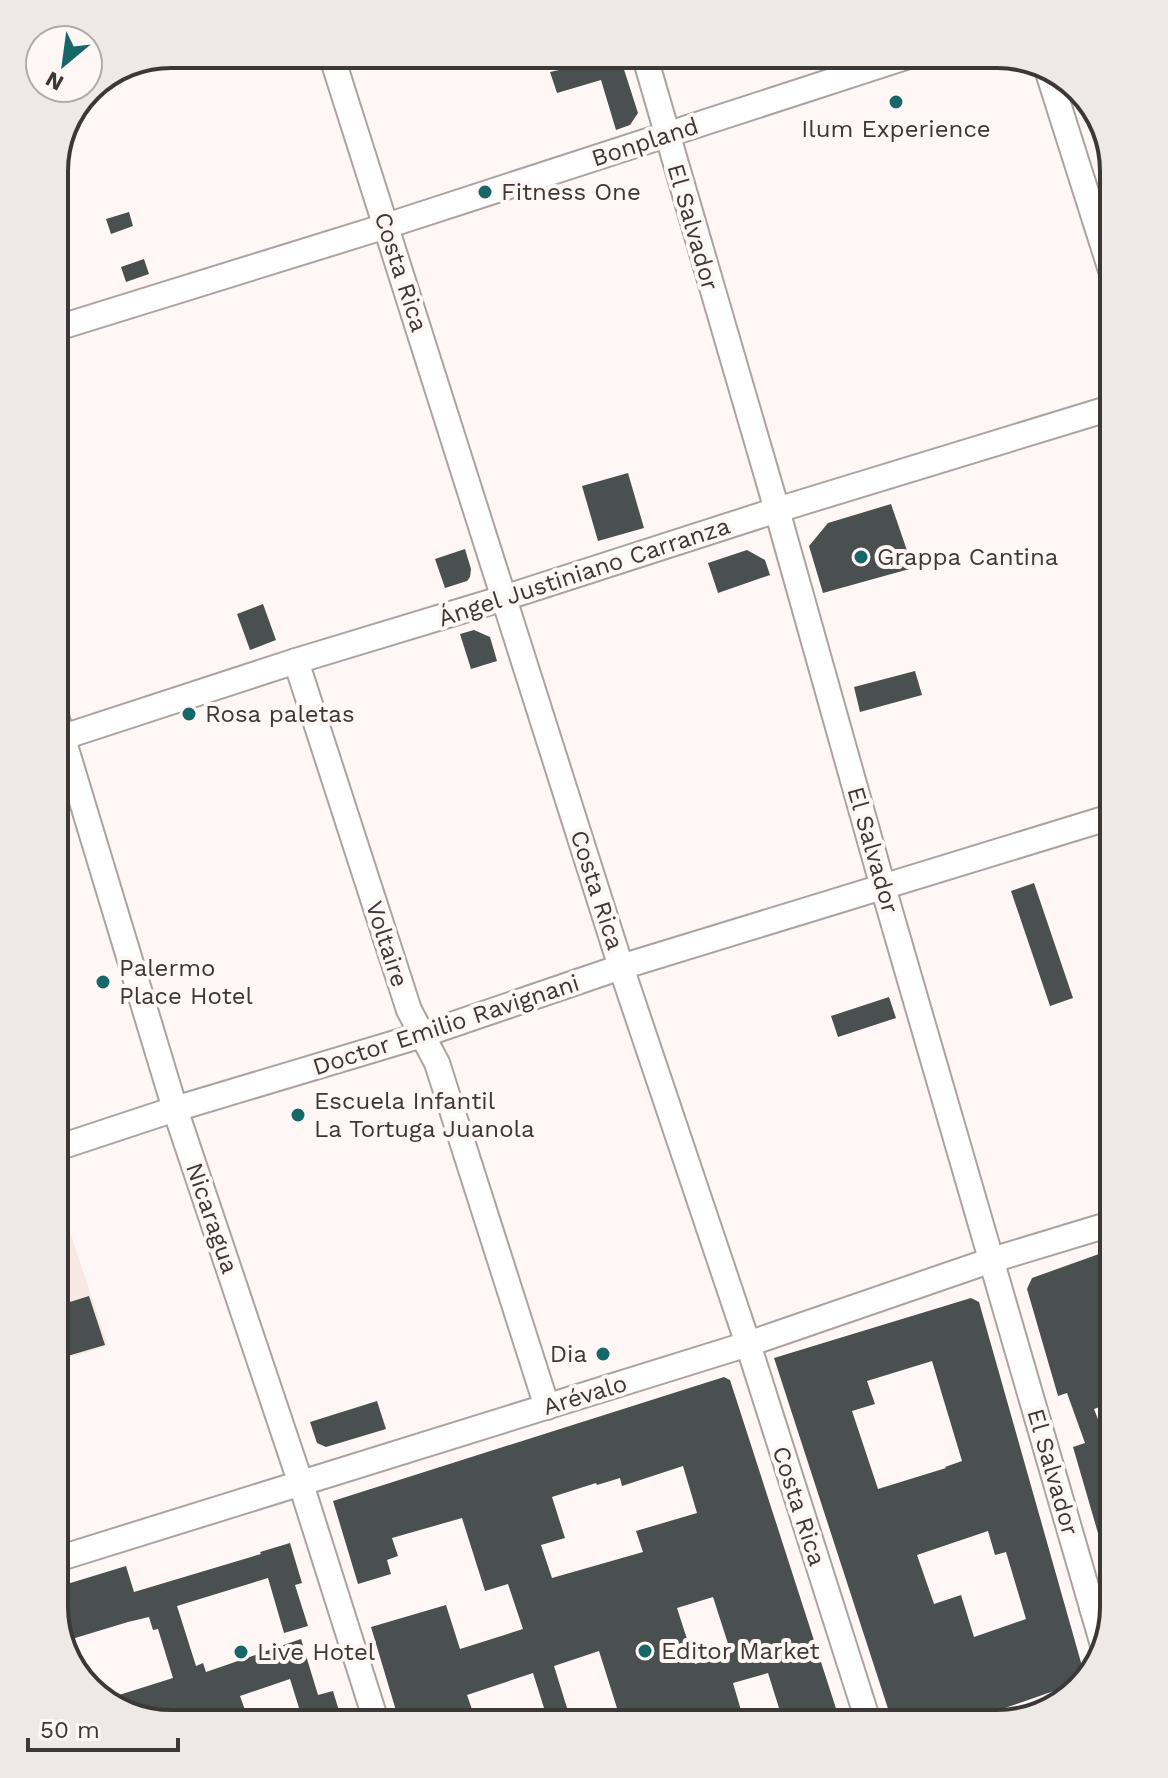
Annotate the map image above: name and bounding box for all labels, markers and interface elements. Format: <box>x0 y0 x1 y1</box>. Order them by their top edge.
north arrow <box>24 24 104 104</box>
text: N <box>41 66 68 96</box>
marker: Ilum Experience <box>887 93 905 111</box>
street label: Bonpland <box>588 112 702 172</box>
place label: Ilum Experience <box>801 115 991 143</box>
street label: El Salvador <box>662 160 725 294</box>
place label: Fitness One <box>501 178 641 206</box>
marker: Fitness One <box>476 183 494 201</box>
street label: Costa Rica <box>369 209 433 335</box>
street label: Ángel Justiniano Carranza <box>435 512 733 632</box>
place label: Grappa Cantina <box>877 543 1058 571</box>
marker: Grappa Cantina <box>852 548 870 566</box>
place label: Rosa paletas <box>205 700 355 728</box>
marker: Rosa paletas <box>180 705 198 723</box>
street label: El Salvador <box>842 783 905 917</box>
street label: Costa Rica <box>565 827 629 953</box>
street label: Voltaire <box>360 897 414 991</box>
place label: Palermo Place Hotel <box>119 954 254 1010</box>
street label: Doctor Emilio Ravignani <box>309 969 583 1081</box>
marker: Palermo Place Hotel <box>94 973 112 991</box>
place label: Escuela Infantil La Tortuga Juanola <box>314 1087 534 1143</box>
marker: Escuela Infantil La Tortuga Juanola <box>289 1106 307 1124</box>
street label: Nicaragua <box>180 1159 244 1277</box>
place label: Dia <box>550 1340 587 1368</box>
marker: Dia <box>594 1345 612 1363</box>
street label: Arévalo <box>540 1369 630 1421</box>
street label: El Salvador <box>1022 1405 1085 1539</box>
street label: Costa Rica <box>767 1443 831 1569</box>
place label: Editor Market <box>661 1637 820 1665</box>
place label: Live Hotel <box>257 1638 376 1666</box>
marker: Editor Market <box>636 1642 654 1660</box>
marker: Live Hotel <box>232 1643 250 1661</box>
scale bar <box>28 1702 178 1752</box>
text: 50 m <box>40 1716 100 1744</box>

